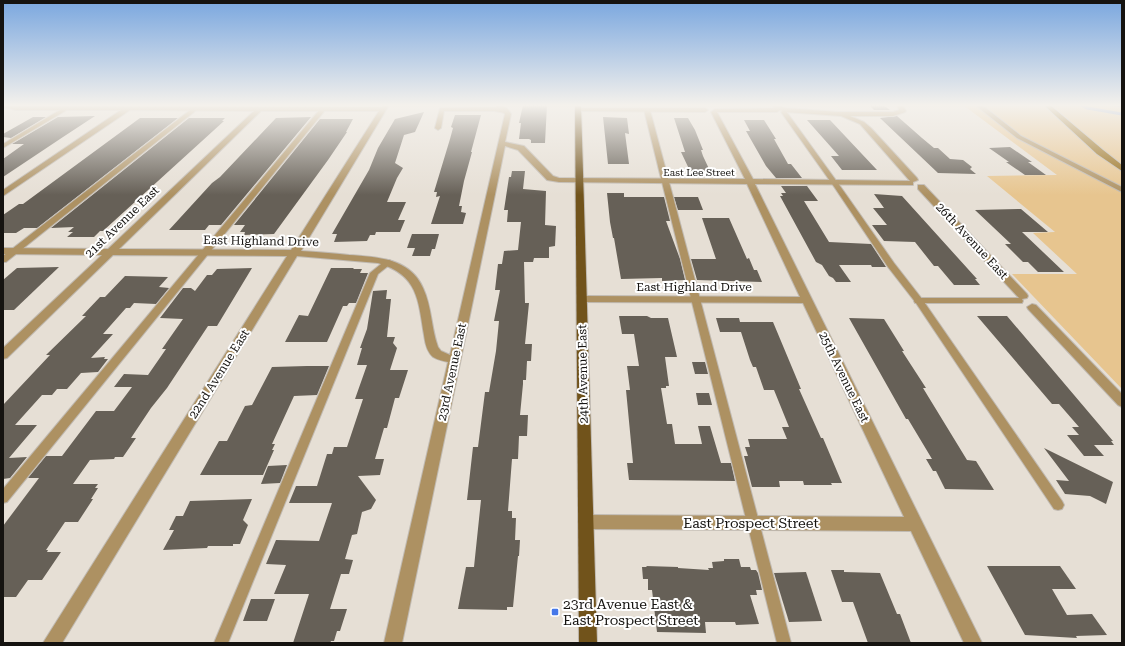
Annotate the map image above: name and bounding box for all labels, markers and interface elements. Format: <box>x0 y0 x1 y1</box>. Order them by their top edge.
street label: East Lee Street <box>663 167 735 178</box>
street label: 21st Avenue East <box>82 183 162 261</box>
street label: 26th Avenue East <box>933 200 1011 282</box>
street label: East Highland Drive <box>203 233 319 249</box>
street label: East Highland Drive <box>636 280 752 294</box>
street label: 23rd Avenue East <box>435 321 469 422</box>
street label: 24th Avenue East <box>575 324 591 424</box>
street label: 22nd Avenue East <box>186 326 252 421</box>
street label: 25th Avenue East <box>816 329 872 425</box>
street label: East Prospect Street <box>683 515 819 531</box>
place label: 23rd Avenue East & East Prospect Street <box>563 596 699 628</box>
marker: 23rd Avenue East & East Prospect Street <box>550 607 560 617</box>

